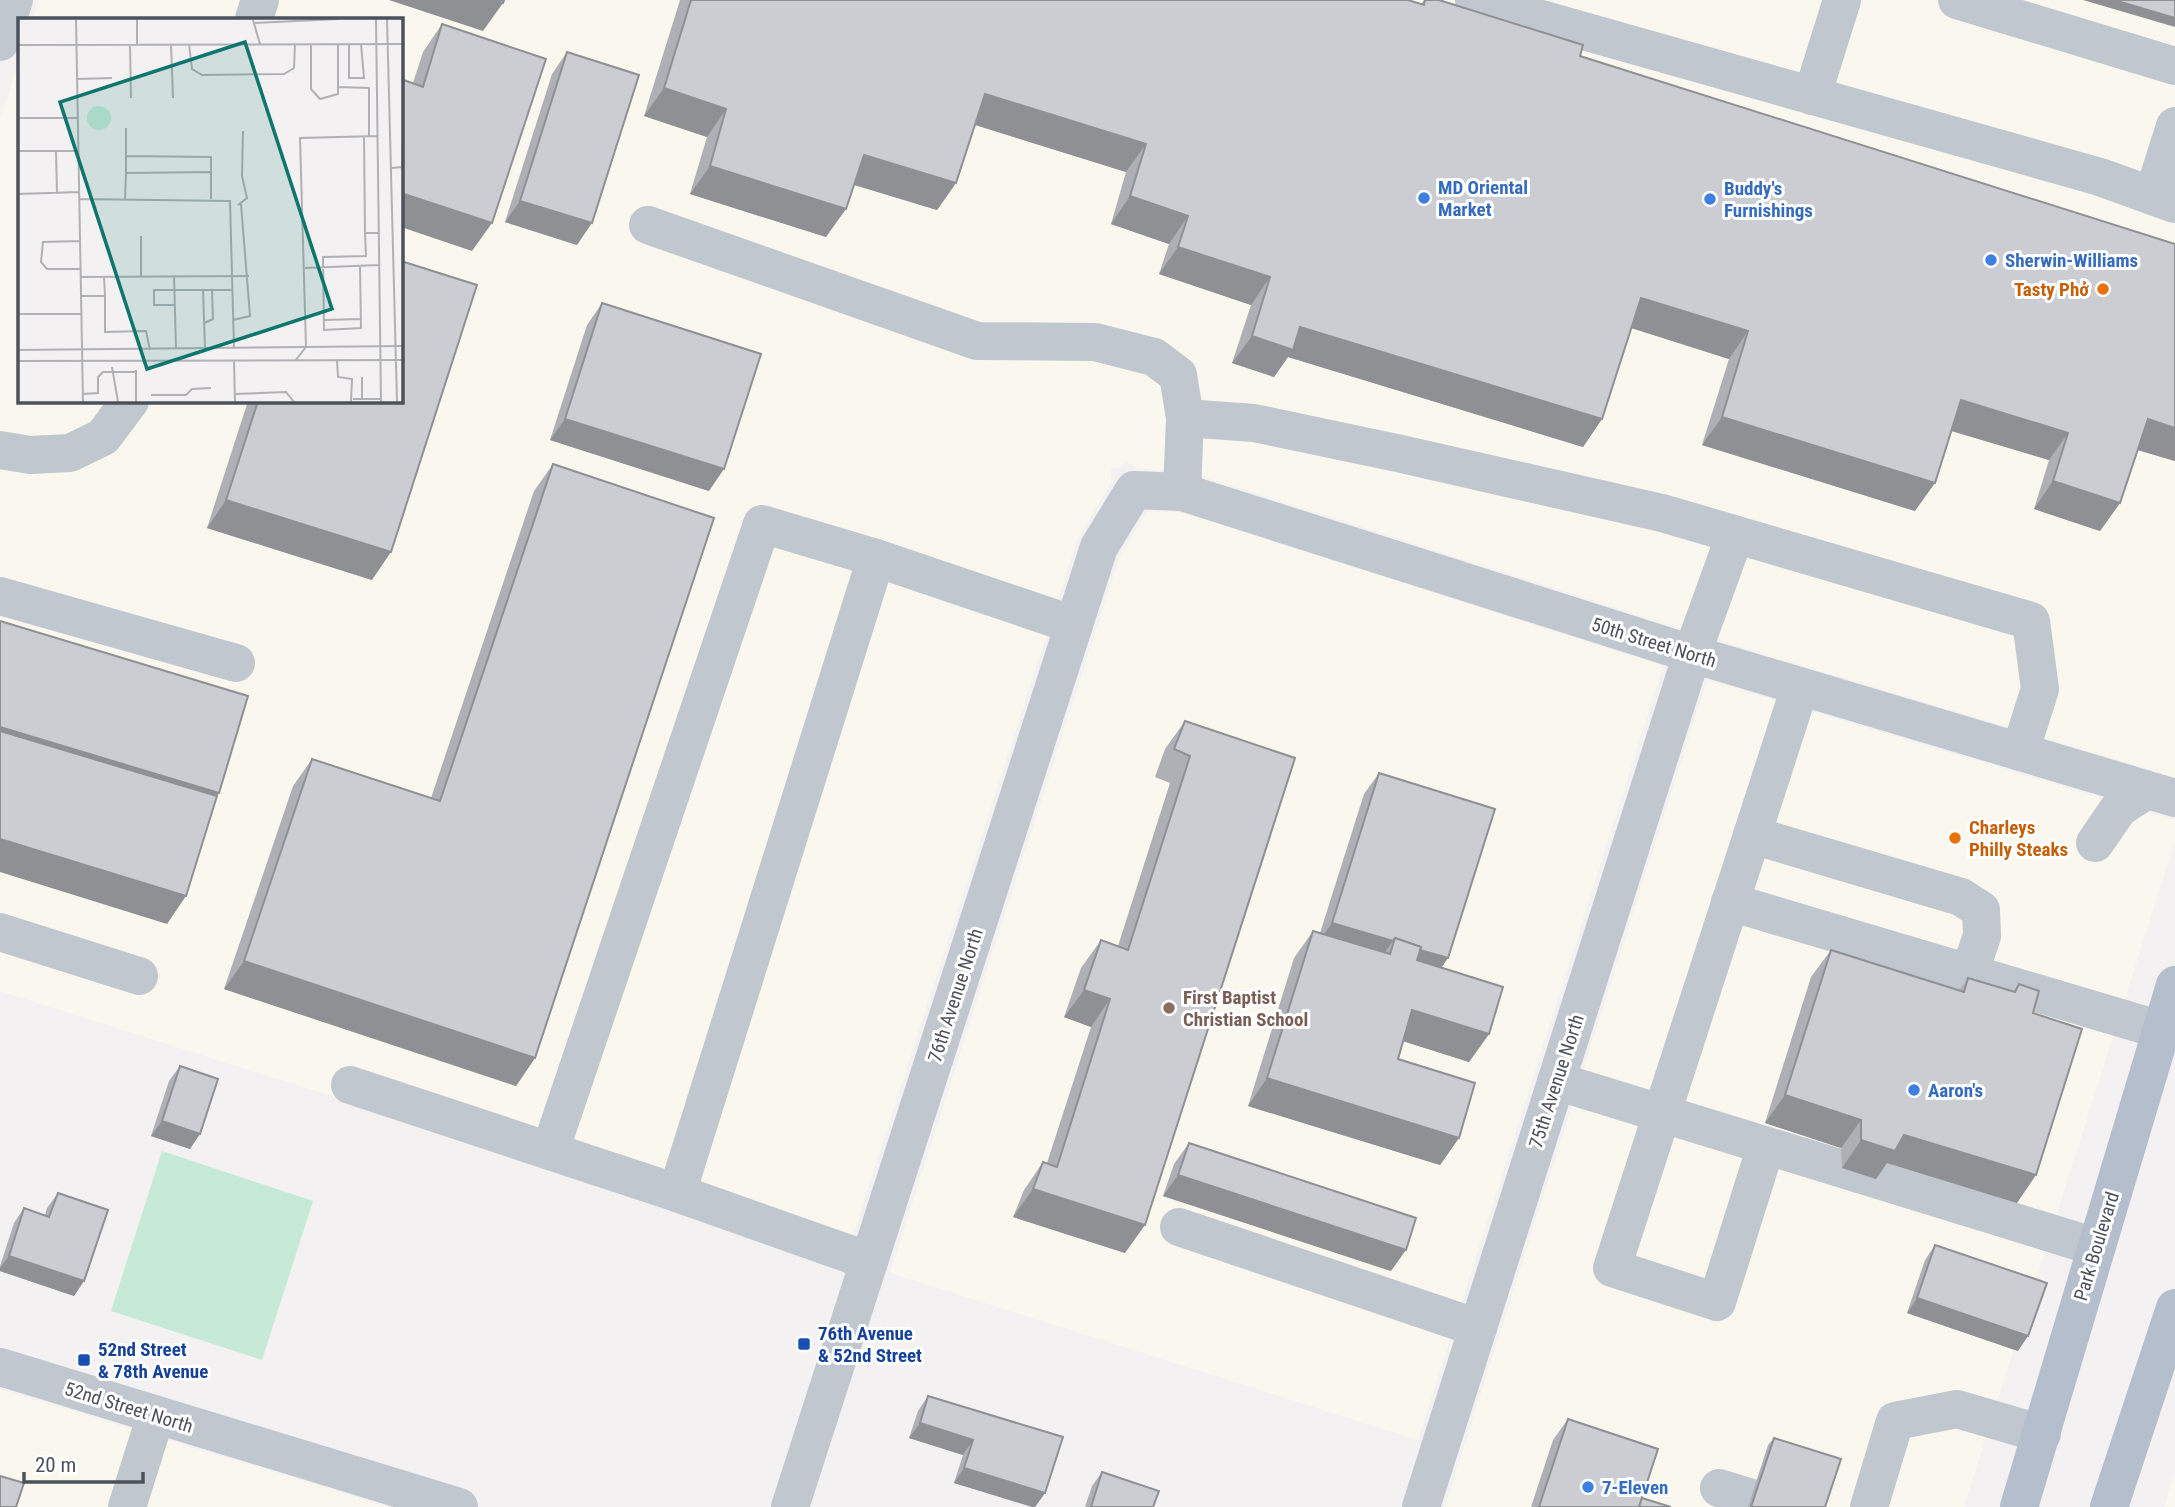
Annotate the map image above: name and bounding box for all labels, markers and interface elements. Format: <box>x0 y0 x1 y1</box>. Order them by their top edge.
inset map <box>18 18 402 402</box>
place label: MD Oriental Market <box>1438 176 1528 221</box>
place label: Buddy's Furnishings <box>1724 177 1813 222</box>
marker: MD Oriental Market <box>1416 190 1432 206</box>
marker: Buddy's Furnishings <box>1702 191 1718 207</box>
place label: Sherwin-Williams <box>2005 249 2138 272</box>
marker: Sherwin-Williams <box>1983 252 1999 268</box>
place label: Tasty Phở <box>2014 278 2089 301</box>
marker: Tasty Phở <box>2095 281 2111 297</box>
street label: 50th Street North <box>1589 613 1719 672</box>
place label: Charleys Philly Steaks <box>1969 816 2068 861</box>
marker: Charleys Philly Steaks <box>1947 830 1963 846</box>
street label: 76th Avenue North <box>923 925 988 1065</box>
place label: First Baptist Christian School <box>1183 986 1308 1031</box>
marker: First Baptist Christian School <box>1161 1000 1177 1016</box>
street label: 75th Avenue North <box>1524 1011 1589 1151</box>
place label: Aaron's <box>1928 1079 1983 1102</box>
marker: Aaron's <box>1906 1082 1922 1098</box>
street label: Park Boulevard <box>2069 1189 2124 1303</box>
place label: 76th Avenue & 52nd Street <box>818 1322 922 1367</box>
marker: 76th Avenue & 52nd Street <box>796 1336 812 1352</box>
place label: 52nd Street & 78th Avenue <box>98 1338 208 1383</box>
marker: 52nd Street & 78th Avenue <box>76 1352 92 1368</box>
street label: 52nd Street North <box>62 1377 196 1438</box>
scale bar <box>24 1440 144 1484</box>
text: 20 m <box>35 1453 76 1477</box>
place label: 7-Eleven <box>1602 1476 1668 1499</box>
marker: 7-Eleven <box>1580 1479 1596 1495</box>

